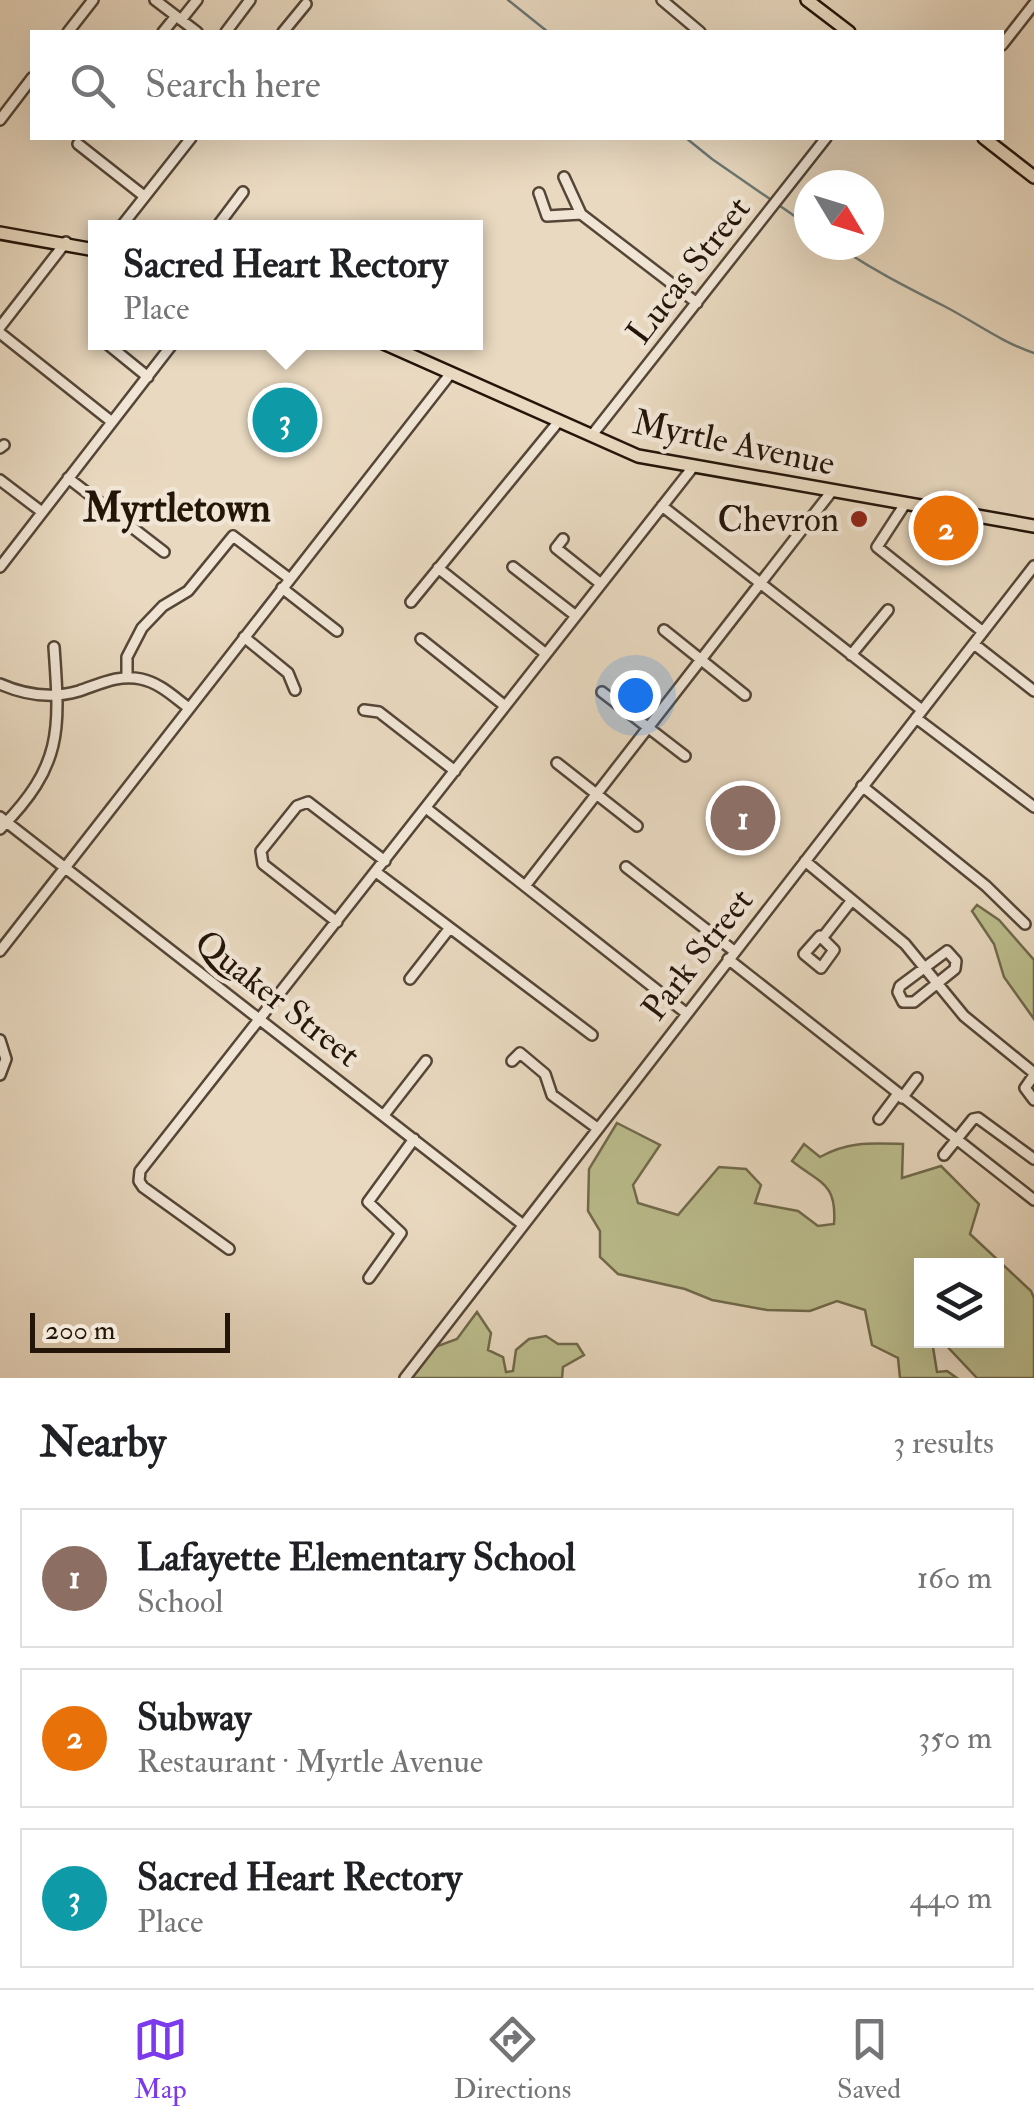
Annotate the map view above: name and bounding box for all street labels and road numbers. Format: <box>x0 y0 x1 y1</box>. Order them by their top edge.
street label: Lucas Street <box>617 188 760 353</box>
street label: Myrtle Avenue <box>629 400 839 486</box>
street label: Park Street <box>633 880 763 1029</box>
street label: Quaker Street <box>186 921 369 1077</box>

